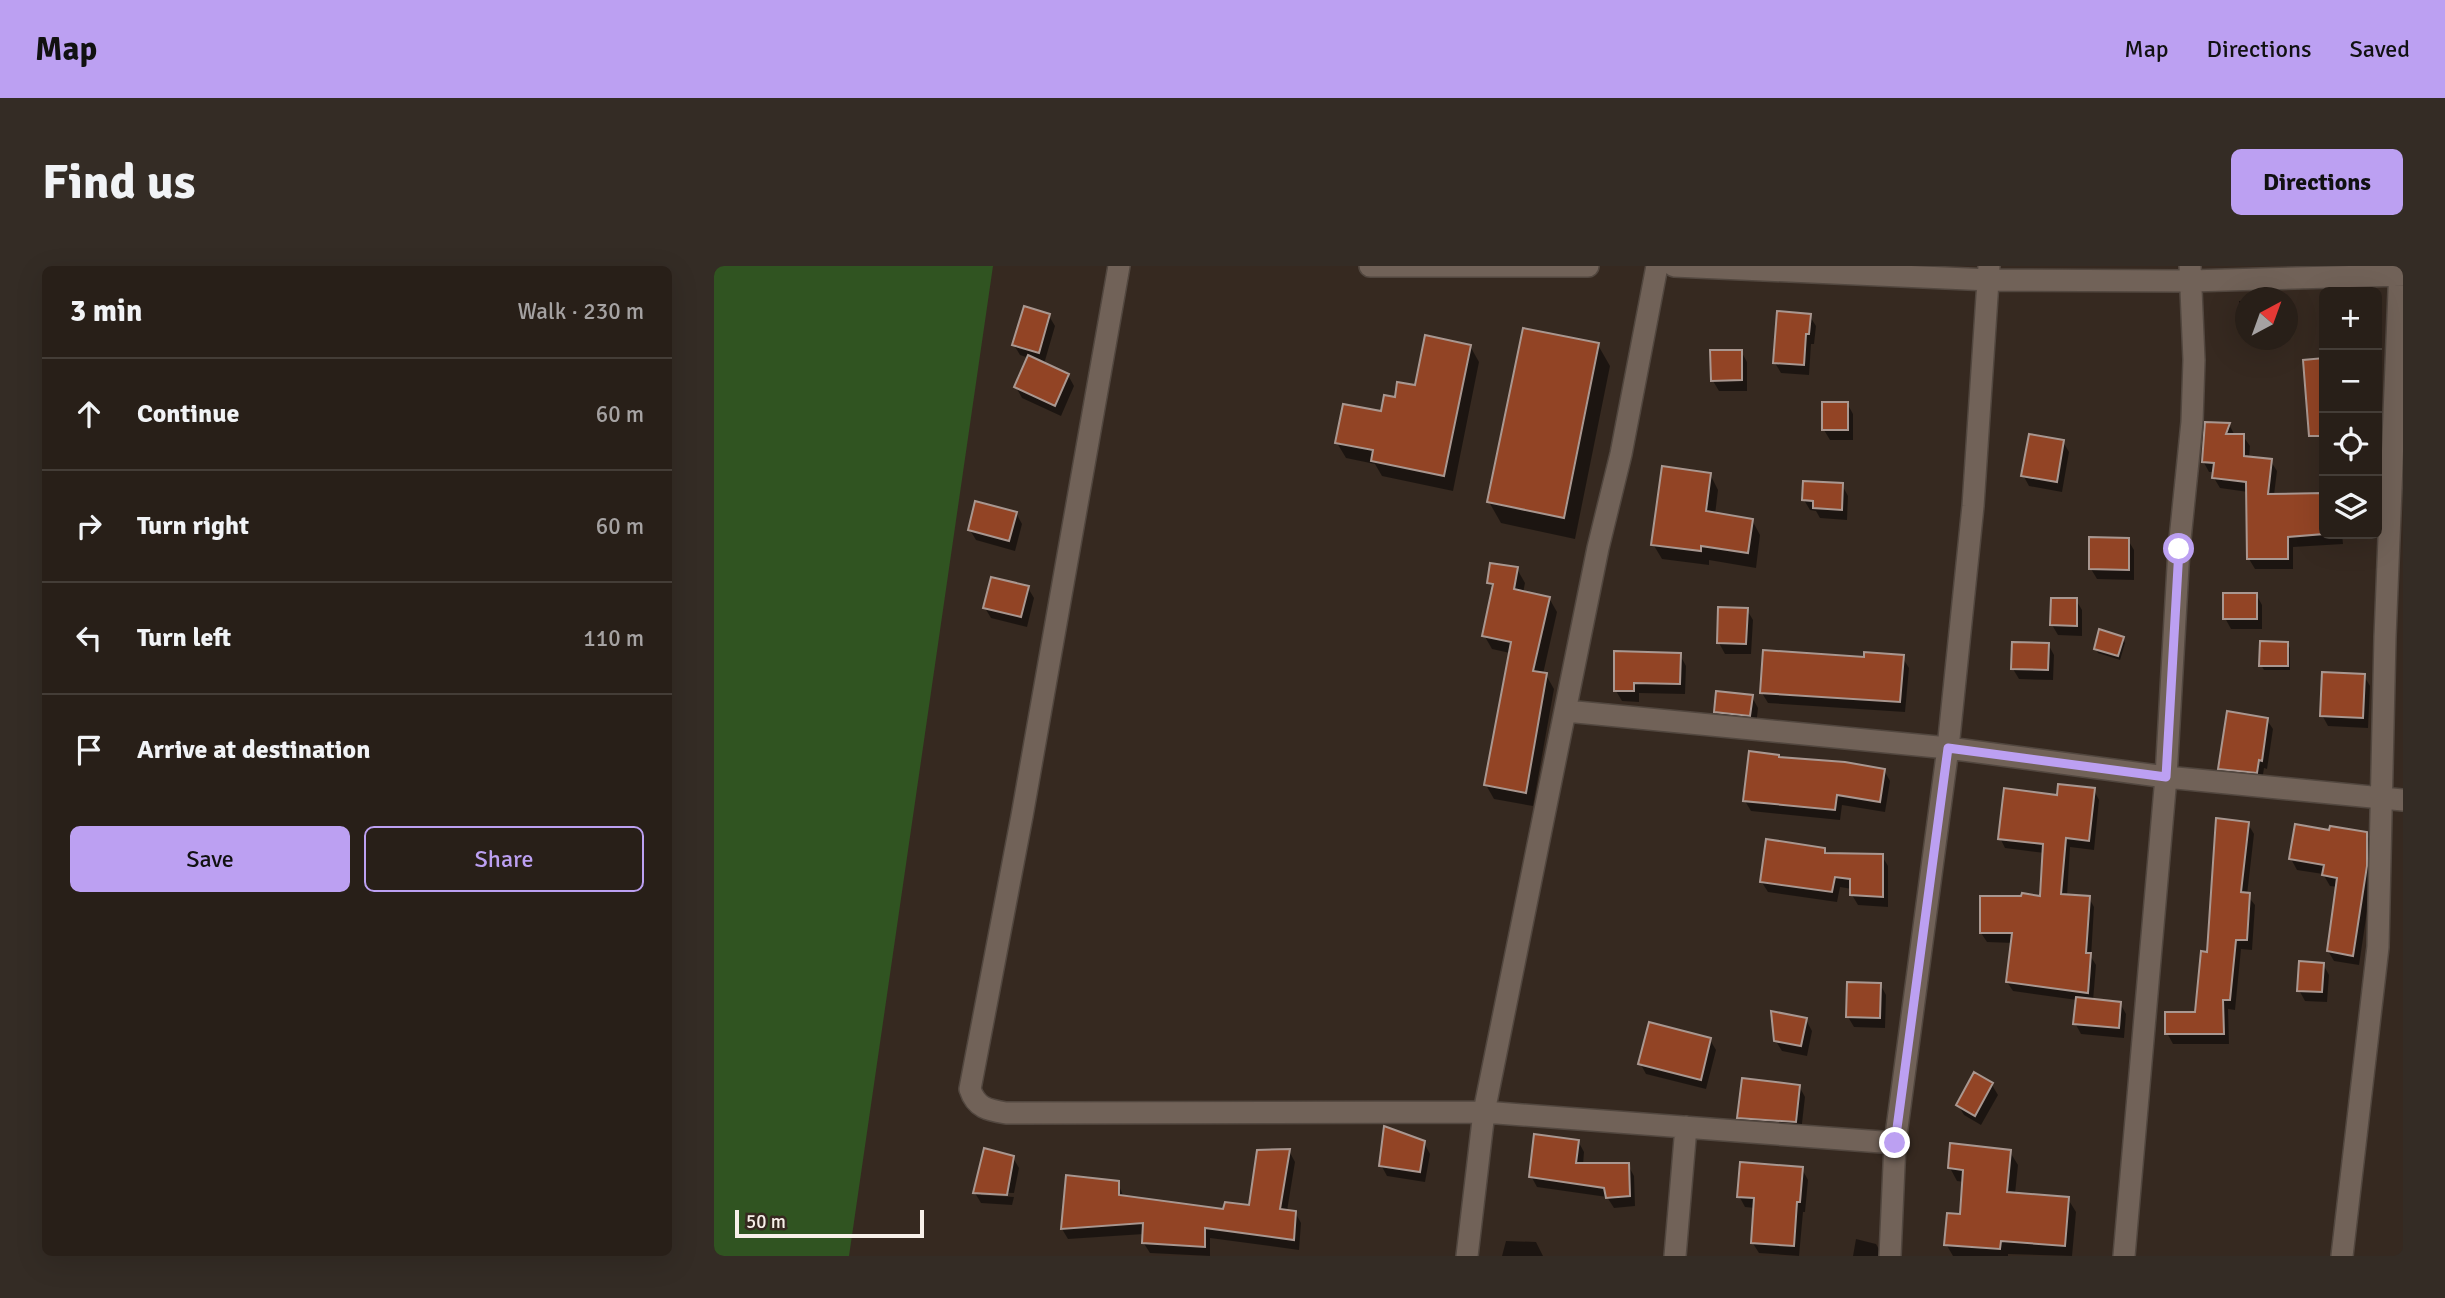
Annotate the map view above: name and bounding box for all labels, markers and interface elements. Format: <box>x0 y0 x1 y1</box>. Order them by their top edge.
text: Map <box>35 29 97 70</box>
text: Map <box>2124 34 2169 64</box>
text: Directions <box>2207 34 2312 64</box>
text: Saved <box>2350 34 2410 64</box>
button: Directions <box>2231 149 2403 215</box>
text: Find us <box>42 152 195 212</box>
north arrow <box>2235 287 2298 350</box>
map controls <box>2319 287 2382 539</box>
button: + <box>2319 287 2382 350</box>
text: 3 min <box>70 293 142 330</box>
text: Walk · 230 m <box>518 297 644 326</box>
button: − <box>2319 350 2382 413</box>
icon: ahead <box>70 395 108 433</box>
text: Continue <box>137 398 239 430</box>
text: 60 m <box>596 400 644 429</box>
button: locate <box>2319 413 2382 476</box>
button: layers <box>2319 476 2382 539</box>
icon: right <box>70 507 108 545</box>
text: Turn right <box>137 510 249 542</box>
text: 60 m <box>596 512 644 541</box>
route start <box>2163 533 2194 564</box>
icon: left <box>70 619 108 657</box>
text: Turn left <box>137 622 231 654</box>
text: 110 m <box>583 624 644 653</box>
icon: arrive <box>70 731 108 769</box>
text: Arrive at destination <box>137 734 370 766</box>
button: Save <box>70 826 350 892</box>
button: Share <box>364 826 644 892</box>
route end <box>1879 1127 1910 1158</box>
scale bar <box>735 1207 924 1239</box>
text: 50 m <box>746 1210 786 1234</box>

